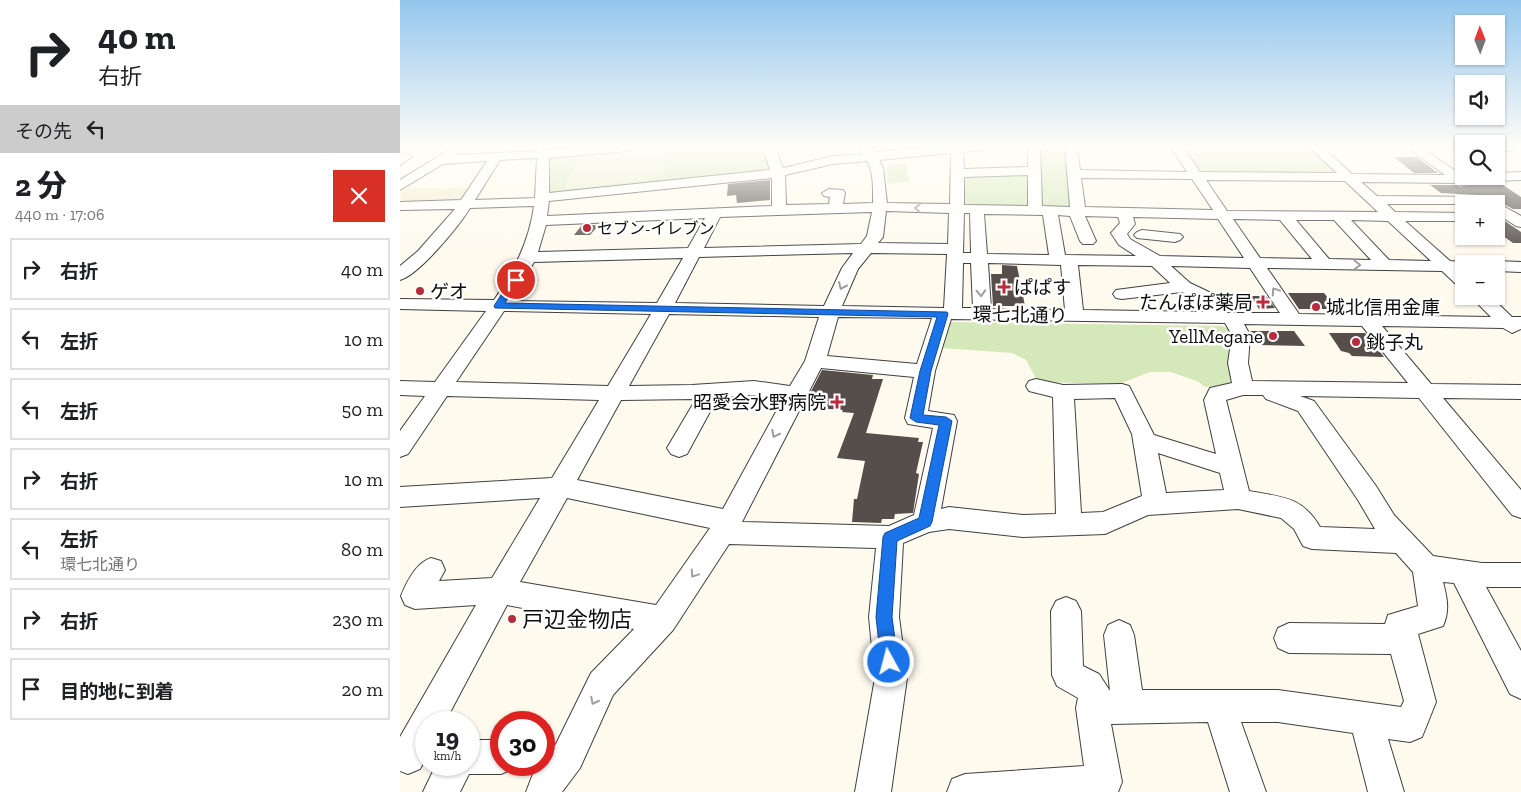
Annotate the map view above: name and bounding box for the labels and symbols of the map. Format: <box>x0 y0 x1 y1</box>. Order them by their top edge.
north arrow <box>1455 15 1505 65</box>
one-way arrow <box>914 202 922 213</box>
place label: セブン-イレブン <box>597 219 715 238</box>
marker: セブン-イレブン <box>581 222 593 234</box>
pin <box>495 259 537 301</box>
one-way arrow <box>1353 259 1361 270</box>
place label: ぱぱす <box>1014 276 1071 299</box>
place label: ゲオ <box>430 280 468 303</box>
one-way arrow <box>838 281 849 290</box>
marker: ぱぱす <box>998 281 1010 293</box>
marker: ゲオ <box>414 285 426 297</box>
one-way arrow <box>1271 287 1281 296</box>
one-way arrow <box>975 289 986 297</box>
place label: たんぽぽ薬局 <box>1139 291 1253 314</box>
marker: たんぽぽ薬局 <box>1257 296 1269 308</box>
place label: 城北信用金庫 <box>1326 296 1440 319</box>
marker: 城北信用金庫 <box>1310 301 1322 313</box>
street label: 環七北通り <box>972 303 1068 327</box>
place label: YellMegane <box>1168 325 1263 348</box>
marker: YellMegane <box>1267 330 1279 342</box>
place label: 銚子丸 <box>1366 331 1423 354</box>
marker: 銚子丸 <box>1350 336 1362 348</box>
place label: 昭愛会水野病院 <box>693 391 826 414</box>
marker: 昭愛会水野病院 <box>830 395 844 409</box>
one-way arrow <box>771 428 781 437</box>
one-way arrow <box>691 568 700 578</box>
place label: 戸辺金物店 <box>522 606 632 633</box>
marker: 戸辺金物店 <box>506 613 518 625</box>
position arrow <box>862 635 914 687</box>
one-way arrow <box>590 695 600 704</box>
speed limit sign: 30 <box>490 711 555 776</box>

